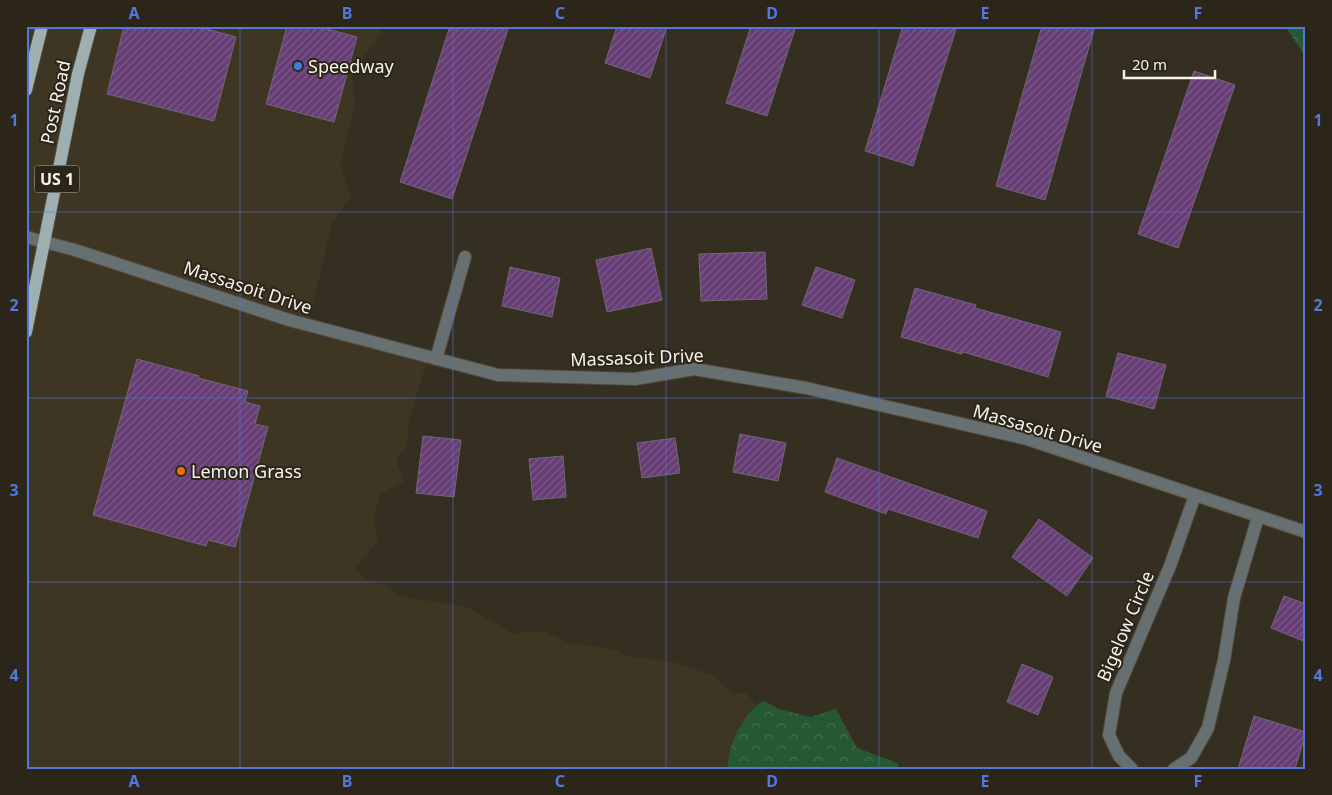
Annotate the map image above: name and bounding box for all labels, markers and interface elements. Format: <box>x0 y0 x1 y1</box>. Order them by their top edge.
text: A <box>128 2 140 24</box>
text: B <box>342 2 352 24</box>
text: C <box>555 2 565 24</box>
text: D <box>766 2 778 24</box>
text: E <box>981 2 990 24</box>
text: F <box>1194 2 1202 24</box>
scale bar <box>1124 48 1216 80</box>
place label: Speedway <box>308 54 395 78</box>
text: 20 m <box>1132 54 1167 74</box>
street label: Post Road <box>34 58 76 146</box>
marker: Speedway <box>292 60 304 72</box>
text: 1 <box>9 109 19 131</box>
text: 1 <box>1313 109 1323 131</box>
road number: US 1 <box>34 165 80 192</box>
street label: Massasoit Drive <box>181 255 315 319</box>
text: 2 <box>9 294 19 316</box>
text: 2 <box>1313 294 1323 316</box>
street label: Massasoit Drive <box>570 343 704 371</box>
street label: Massasoit Drive <box>970 398 1106 458</box>
place label: Lemon Grass <box>191 459 302 483</box>
marker: Lemon Grass <box>175 465 187 477</box>
text: 3 <box>9 479 19 501</box>
text: 3 <box>1313 479 1323 501</box>
street label: Bigelow Circle <box>1091 567 1159 685</box>
text: 4 <box>9 664 19 686</box>
text: 4 <box>1313 664 1323 686</box>
text: A <box>128 770 140 792</box>
text: B <box>342 770 352 792</box>
text: C <box>555 770 565 792</box>
text: D <box>766 770 778 792</box>
text: E <box>981 770 990 792</box>
text: F <box>1194 770 1202 792</box>

